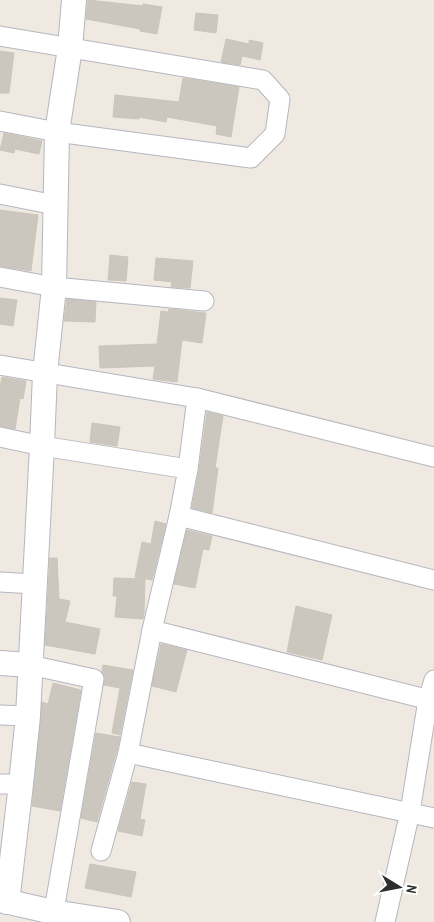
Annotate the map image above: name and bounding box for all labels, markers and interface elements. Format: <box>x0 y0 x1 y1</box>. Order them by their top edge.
north arrow <box>374 862 424 912</box>
text: N <box>402 884 421 895</box>

